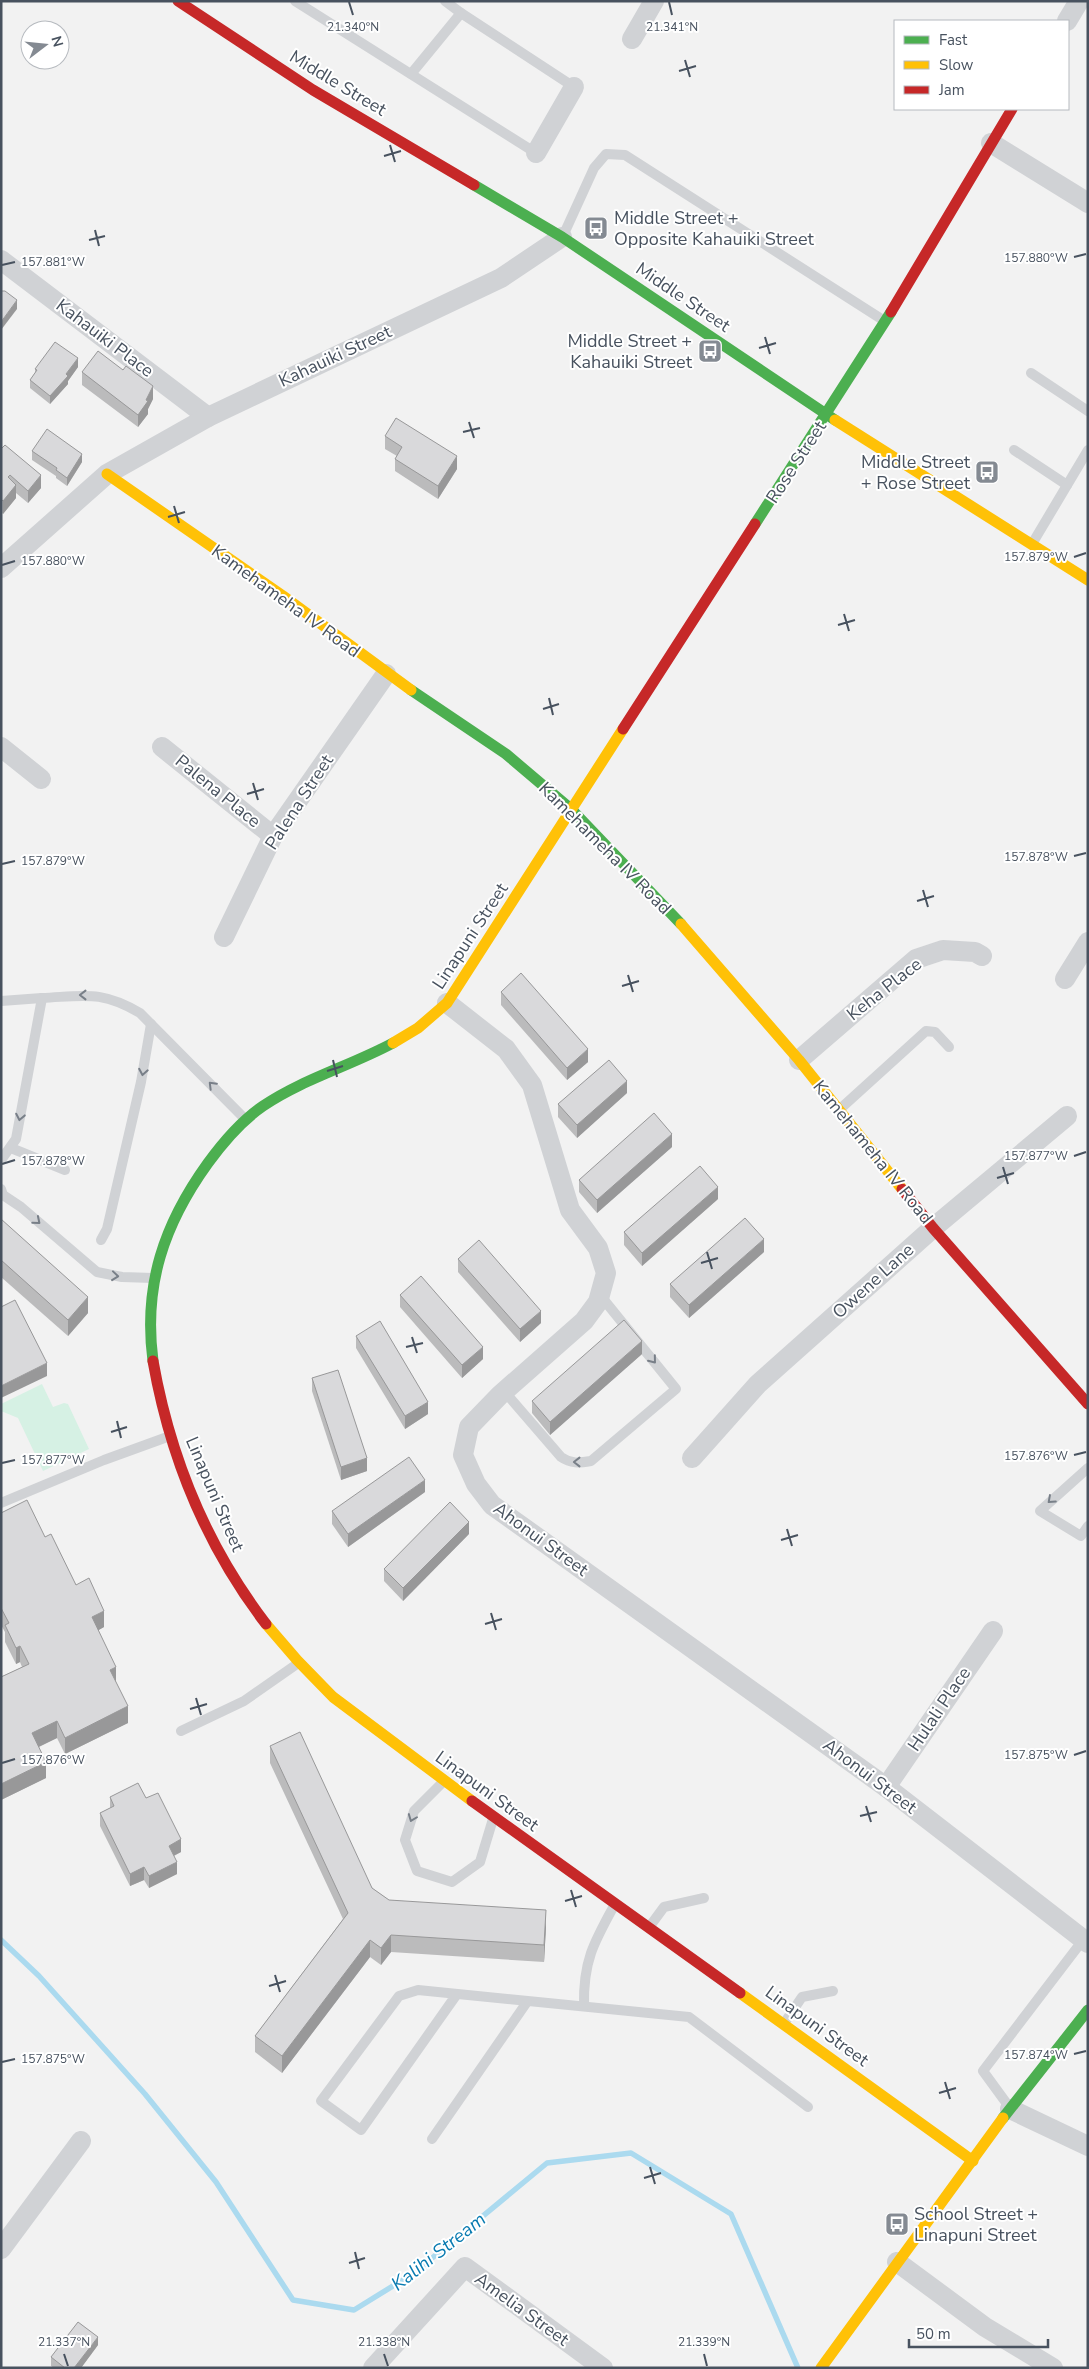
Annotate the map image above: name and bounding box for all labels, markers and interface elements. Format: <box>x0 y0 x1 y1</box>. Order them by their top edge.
text: 21.340°N <box>327 19 379 35</box>
text: 21.341°N <box>646 19 698 35</box>
north arrow <box>20 20 70 70</box>
legend <box>894 20 1069 110</box>
text: Fast <box>939 30 968 50</box>
text: N <box>46 34 68 49</box>
street label: Middle Street <box>285 45 392 122</box>
text: Slow <box>939 55 974 75</box>
text: Jam <box>938 80 965 100</box>
place label: Middle Street + Opposite Kahauiki Street <box>614 206 814 251</box>
bus stop icon: Middle Street + Opposite Kahauiki Street <box>583 215 609 241</box>
text: 157.880°W <box>1004 250 1068 266</box>
text: 157.881°W <box>21 254 85 270</box>
street label: Middle Street <box>631 257 736 338</box>
street label: Kahauiki Place <box>51 293 159 383</box>
street label: Kahauiki Street <box>275 319 396 393</box>
place label: Middle Street + Kahauiki Street <box>567 329 693 374</box>
bus stop icon: Middle Street + Kahauiki Street <box>697 338 723 364</box>
street label: Rose Street <box>760 416 832 508</box>
place label: Middle Street + Rose Street <box>861 450 971 495</box>
bus stop icon: Middle Street + Rose Street <box>974 459 1000 485</box>
street label: Kamehameha IV Road <box>207 539 365 663</box>
text: 157.879°W <box>1004 549 1068 565</box>
text: 157.880°W <box>21 553 85 569</box>
street label: Palena Place <box>170 749 266 833</box>
street label: Palena Street <box>259 749 339 854</box>
street label: Kamehameha IV Road <box>533 776 677 920</box>
text: 157.878°W <box>1004 849 1068 865</box>
text: 157.879°W <box>21 853 85 869</box>
street label: Linapuni Street <box>427 878 514 994</box>
street label: Keha Place <box>842 952 926 1026</box>
one-way arrow <box>79 990 87 1000</box>
one-way arrow <box>138 1068 148 1077</box>
street label: Kamehameha IV Road <box>808 1075 938 1229</box>
one-way arrow <box>209 1082 218 1091</box>
one-way arrow <box>16 1113 26 1122</box>
text: 157.877°W <box>1004 1148 1068 1164</box>
text: 157.878°W <box>21 1153 85 1169</box>
one-way arrow <box>31 1215 40 1223</box>
street label: Owene Lane <box>827 1238 919 1324</box>
one-way arrow <box>111 1270 119 1281</box>
one-way arrow <box>648 1354 656 1363</box>
street label: Linapuni Street <box>180 1433 250 1556</box>
text: 157.876°W <box>1004 1448 1068 1464</box>
text: 157.877°W <box>21 1452 85 1468</box>
one-way arrow <box>573 1457 581 1467</box>
one-way arrow <box>1048 1495 1057 1504</box>
street label: Ahonui Street <box>489 1496 594 1582</box>
street label: Hulali Place <box>902 1662 976 1756</box>
street label: Ahonui Street <box>818 1733 922 1820</box>
street label: Linapuni Street <box>430 1745 544 1837</box>
text: 157.875°W <box>1004 1747 1068 1763</box>
text: 157.876°W <box>21 1752 85 1768</box>
one-way arrow <box>408 1813 419 1822</box>
street label: Linapuni Street <box>760 1980 874 2072</box>
text: 157.874°W <box>1004 2047 1068 2063</box>
text: 157.875°W <box>21 2051 85 2067</box>
place label: School Street + Linapuni Street <box>914 2202 1038 2247</box>
water label: Kalihi Stream <box>386 2207 491 2297</box>
bus stop icon: School Street + Linapuni Street <box>884 2211 910 2237</box>
street label: Amelia Street <box>470 2267 574 2352</box>
scale bar <box>909 2316 1048 2348</box>
text: 50 m <box>916 2324 951 2344</box>
text: 21.337°N <box>38 2334 90 2350</box>
text: 21.338°N <box>358 2334 410 2350</box>
text: 21.339°N <box>678 2334 730 2350</box>

